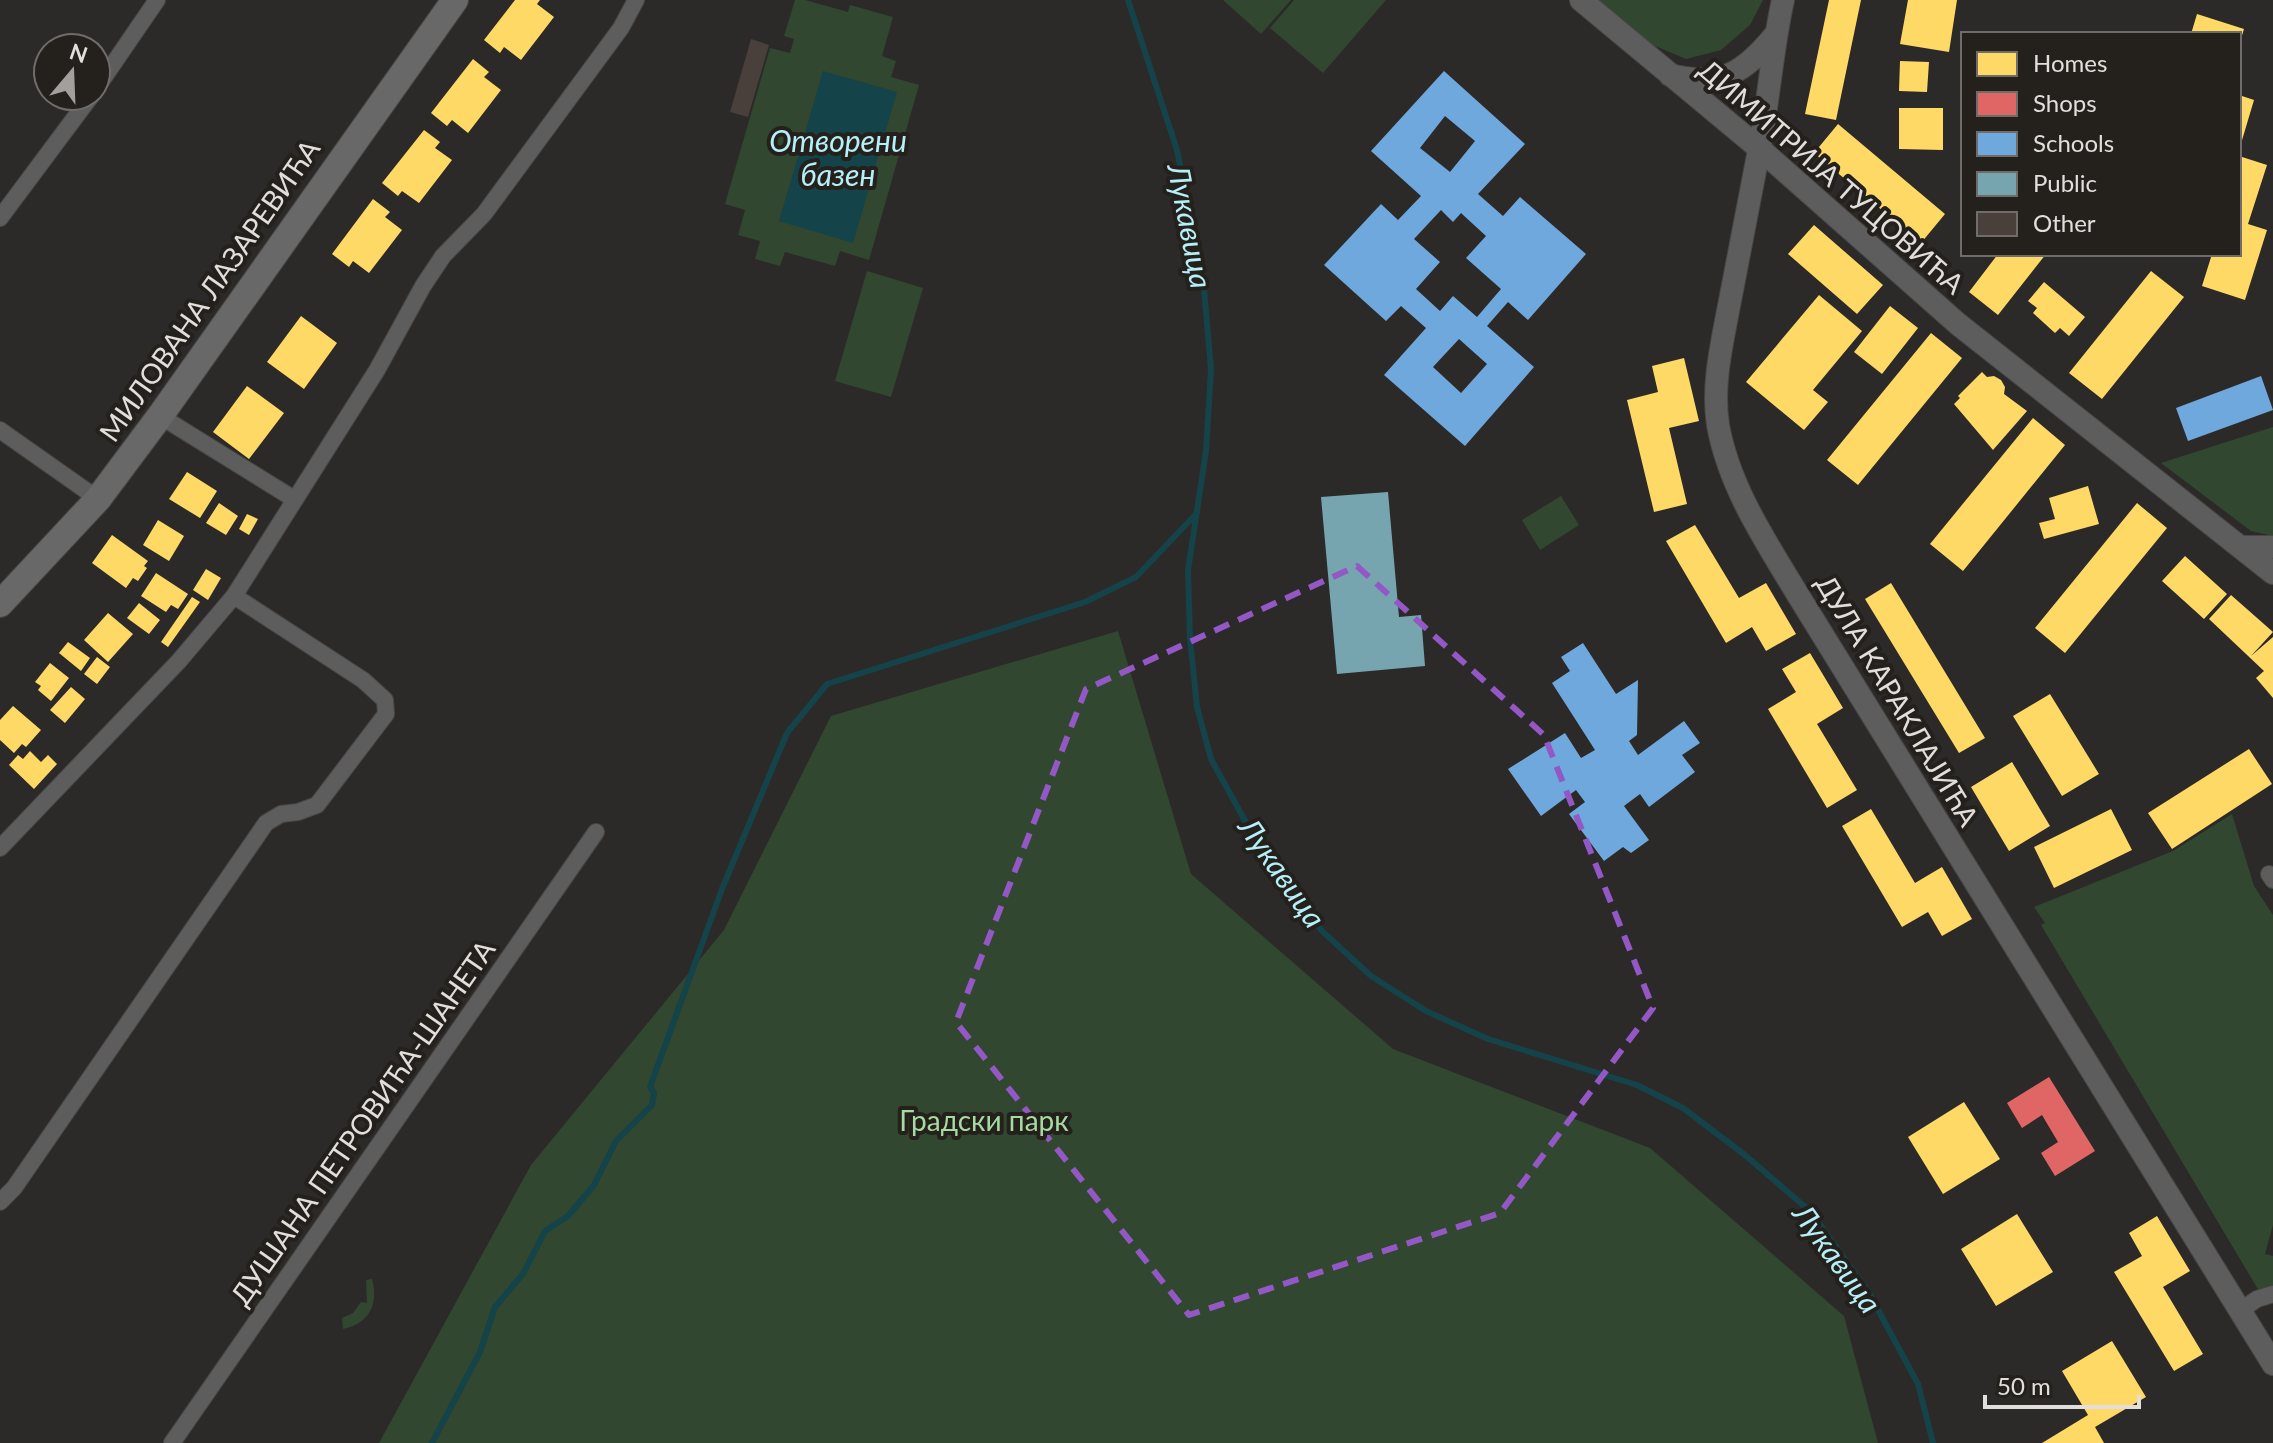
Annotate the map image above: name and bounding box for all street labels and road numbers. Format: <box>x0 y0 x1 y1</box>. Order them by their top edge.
street label: ДИМИТРИЈА ТУЦОВИЋА <box>1692 52 1972 300</box>
street label: МИЛОВАНА ЛАЗАРЕВИЋА <box>92 132 326 447</box>
street label: ДУЛА КАРАКЛАЈИЋА <box>1810 568 1987 832</box>
street label: ДУШАНА ПЕТРОВИЋА-ШАНЕТА <box>223 933 502 1311</box>

